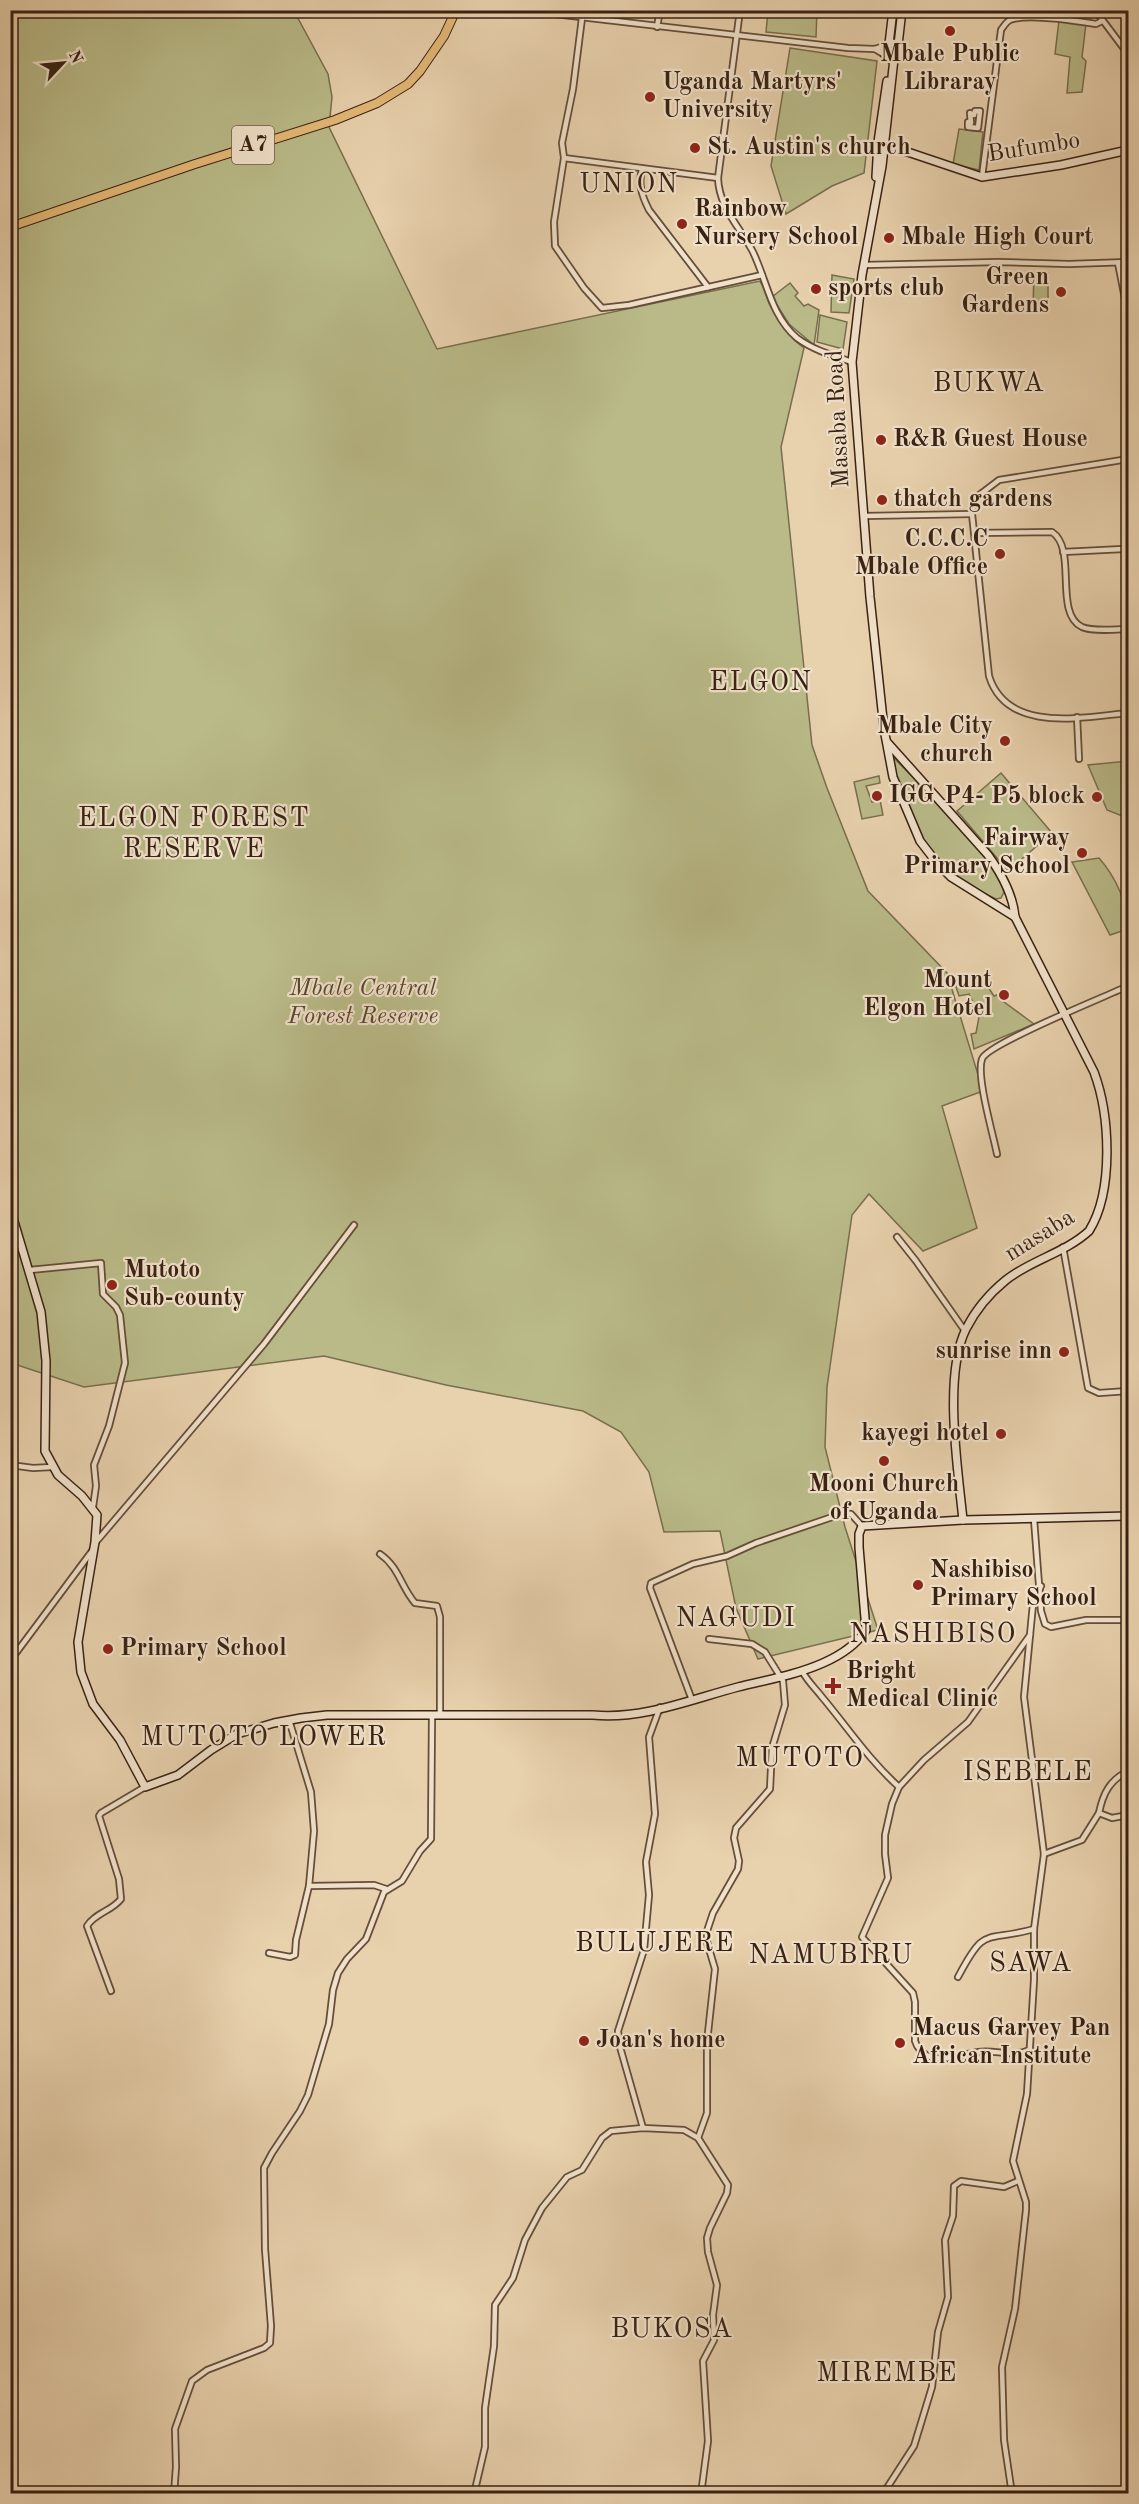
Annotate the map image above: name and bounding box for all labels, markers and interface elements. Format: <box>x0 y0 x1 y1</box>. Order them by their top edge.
marker: Mbale Public Libraray <box>943 24 957 38</box>
north arrow <box>33 33 93 93</box>
place label: Mbale Public Libraray <box>880 43 1020 95</box>
text: N <box>65 48 85 67</box>
place label: Uganda Martyrs' University <box>662 71 842 123</box>
marker: Uganda Martyrs' University <box>643 90 657 104</box>
road number: A7 <box>232 126 274 164</box>
street label: Bufumbo <box>986 129 1082 167</box>
place label: St. Austin's church <box>707 136 911 160</box>
marker: St. Austin's church <box>688 141 702 155</box>
district label: UNION <box>579 171 679 198</box>
place label: Rainbow Nursery School <box>694 198 858 250</box>
marker: Rainbow Nursery School <box>675 217 689 231</box>
place label: Mbale High Court <box>901 226 1094 250</box>
marker: Mbale High Court <box>882 231 896 245</box>
place label: Green Gardens <box>961 266 1049 318</box>
place label: sports club <box>828 277 944 301</box>
marker: sports club <box>809 282 823 296</box>
marker: Green Gardens <box>1054 285 1068 299</box>
street label: Masaba Road <box>823 349 855 489</box>
district label: BUKWA <box>933 370 1045 397</box>
place label: R&R Guest House <box>893 428 1088 452</box>
marker: R&R Guest House <box>874 433 888 447</box>
place label: thatch gardens <box>894 488 1052 512</box>
marker: thatch gardens <box>875 493 889 507</box>
place label: C.C.C.C Mbale Office <box>855 528 988 580</box>
marker: C.C.C.C Mbale Office <box>993 547 1007 561</box>
district label: ELGON <box>709 669 813 696</box>
place label: Mbale City church <box>877 715 993 767</box>
marker: Mbale City church <box>998 734 1012 748</box>
place label: IGG <box>889 784 934 808</box>
place label: P4- P5 block <box>944 784 1085 809</box>
marker: IGG <box>870 789 884 803</box>
marker: P4- P5 block <box>1090 790 1104 804</box>
district label: ELGON FOREST RESERVE <box>78 805 310 863</box>
place label: Fairway Primary School <box>903 827 1070 879</box>
marker: Fairway Primary School <box>1075 846 1089 860</box>
place label: Mount Elgon Hotel <box>863 969 992 1021</box>
park label: Mbale Central Forest Reserve <box>287 977 438 1029</box>
marker: Mount Elgon Hotel <box>997 988 1011 1002</box>
street label: masaba <box>1001 1205 1079 1267</box>
place label: Mutoto Sub-county <box>124 1259 245 1311</box>
marker: Mutoto Sub-county <box>105 1278 119 1292</box>
place label: sunrise inn <box>935 1340 1052 1364</box>
marker: sunrise inn <box>1057 1345 1071 1359</box>
place label: kayegi hotel <box>861 1422 989 1446</box>
marker: kayegi hotel <box>994 1427 1008 1441</box>
marker: Mooni Church of Uganda <box>877 1454 891 1468</box>
place label: Mooni Church of Uganda <box>809 1473 959 1525</box>
place label: Nashibiso Primary School <box>930 1559 1097 1611</box>
marker: Nashibiso Primary School <box>911 1578 925 1592</box>
district label: NAGUDI <box>676 1605 796 1632</box>
district label: NASHIBISO <box>849 1621 1017 1648</box>
place label: Primary School <box>120 1637 287 1661</box>
marker: Primary School <box>101 1642 115 1656</box>
place label: Bright Medical Clinic <box>846 1660 998 1712</box>
marker: Bright Medical Clinic <box>824 1677 842 1695</box>
district label: MUTOTO LOWER <box>140 1724 388 1751</box>
district label: MUTOTO <box>735 1745 865 1772</box>
district label: ISEBELE <box>963 1759 1093 1786</box>
district label: BULUJERE <box>575 1930 735 1957</box>
district label: NAMUBIRU <box>749 1942 913 1969</box>
district label: SAWA <box>989 1950 1073 1977</box>
place label: Macus Garvey Pan African Institute <box>912 2017 1110 2069</box>
place label: Joan's home <box>596 2029 725 2053</box>
marker: Joan's home <box>577 2034 591 2048</box>
marker: Macus Garvey Pan African Institute <box>893 2036 907 2050</box>
district label: BUKOSA <box>610 2316 734 2343</box>
district label: MIREMBE <box>816 2360 958 2387</box>

